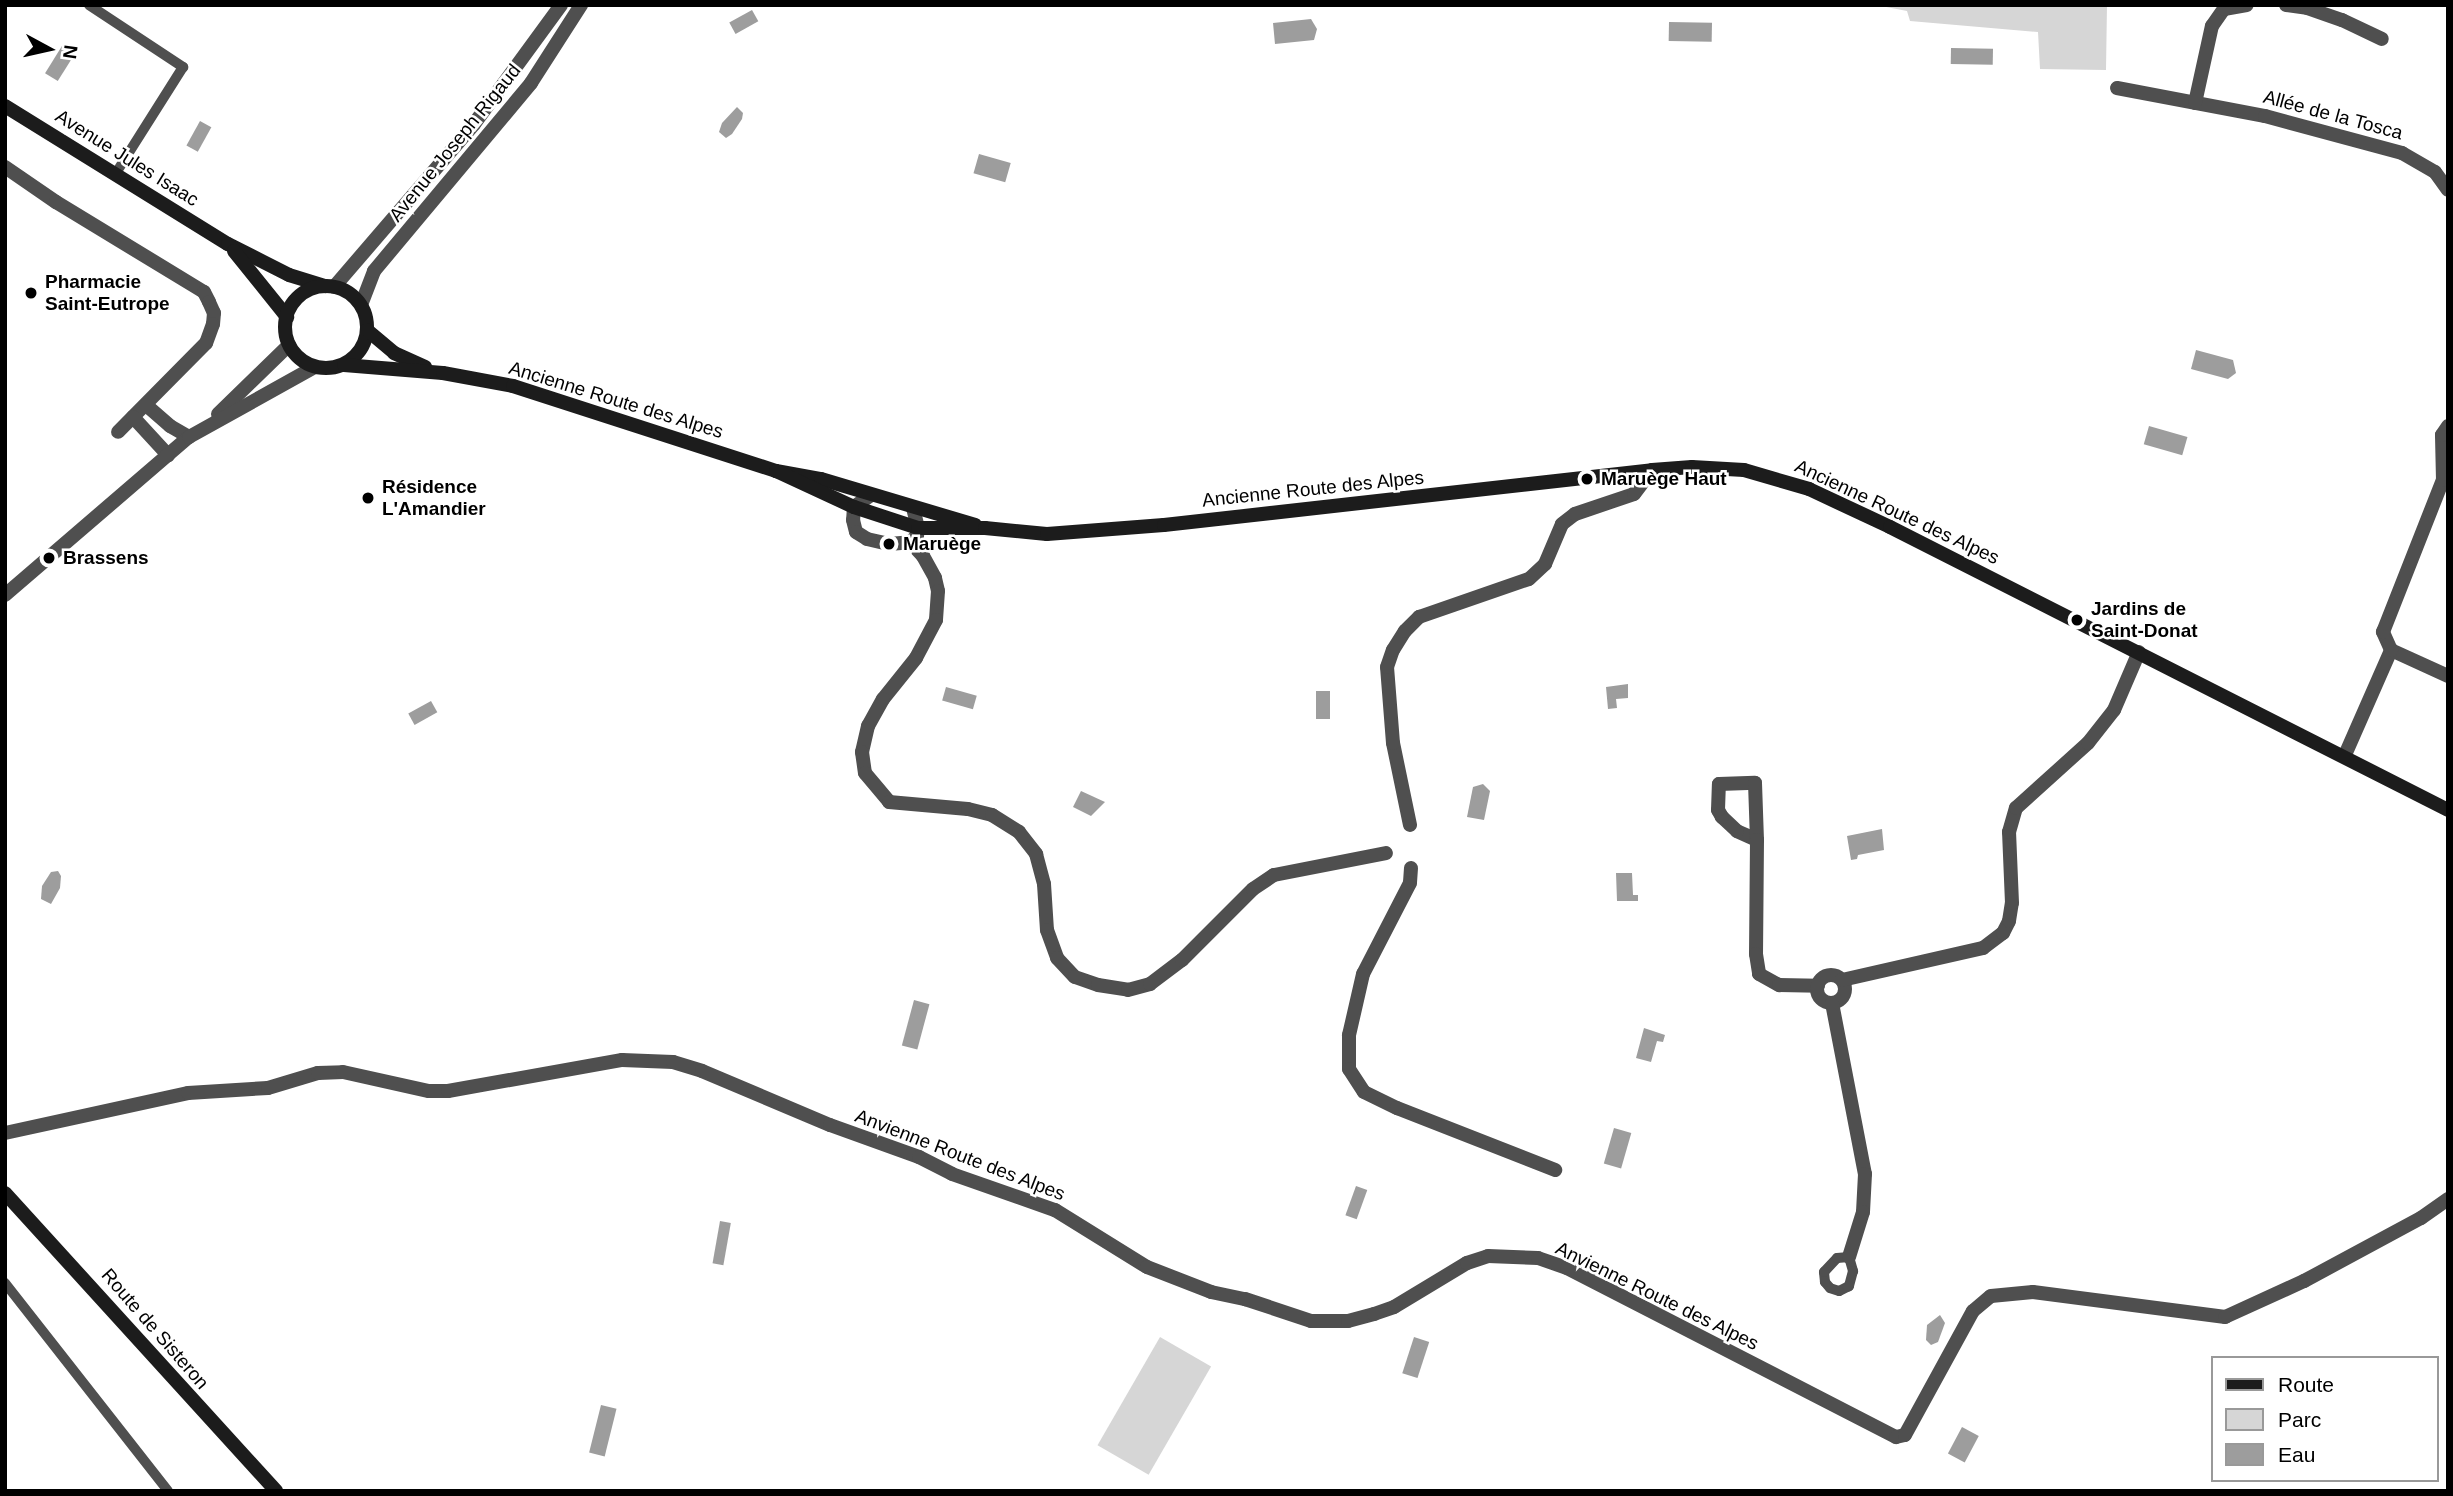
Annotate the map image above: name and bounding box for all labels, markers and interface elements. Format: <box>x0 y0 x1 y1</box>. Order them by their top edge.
north arrow <box>14 14 84 84</box>
text: N <box>59 44 82 60</box>
street label: Avenue Joseph Rigaud <box>384 60 526 226</box>
street label: Allée de la Tosca <box>2261 85 2405 145</box>
street label: Avenue Jules Isaac <box>51 105 203 211</box>
place label: Pharmacie Saint-Eutrope <box>45 271 170 315</box>
marker: Pharmacie Saint-Eutrope <box>23 285 39 301</box>
street label: Ancienne Route des Alpes <box>506 356 726 444</box>
street label: Ancienne Route des Alpes <box>1791 454 2003 570</box>
street label: Ancienne Route des Alpes <box>1200 466 1426 512</box>
place label: Maruège Haut <box>1601 468 1727 490</box>
marker: Maruège Haut <box>1579 471 1595 487</box>
place label: Résidence L'Amandier <box>382 476 486 520</box>
marker: Résidence L'Amandier <box>360 490 376 506</box>
place label: Maruège <box>903 533 981 555</box>
marker: Maruège <box>881 536 897 552</box>
place label: Brassens <box>63 547 149 569</box>
marker: Brassens <box>41 550 57 566</box>
place label: Jardins de Saint-Donat <box>2091 598 2198 642</box>
marker: Jardins de Saint-Donat <box>2069 612 2085 628</box>
street label: Anvienne Route des Alpes <box>851 1104 1069 1206</box>
street label: Anvienne Route des Alpes <box>1551 1237 1763 1355</box>
street label: Route de Sisteron <box>97 1264 213 1394</box>
legend <box>2212 1356 2439 1482</box>
text: Route <box>2278 1373 2334 1396</box>
text: Parc <box>2278 1408 2321 1431</box>
text: Eau <box>2278 1443 2315 1466</box>

